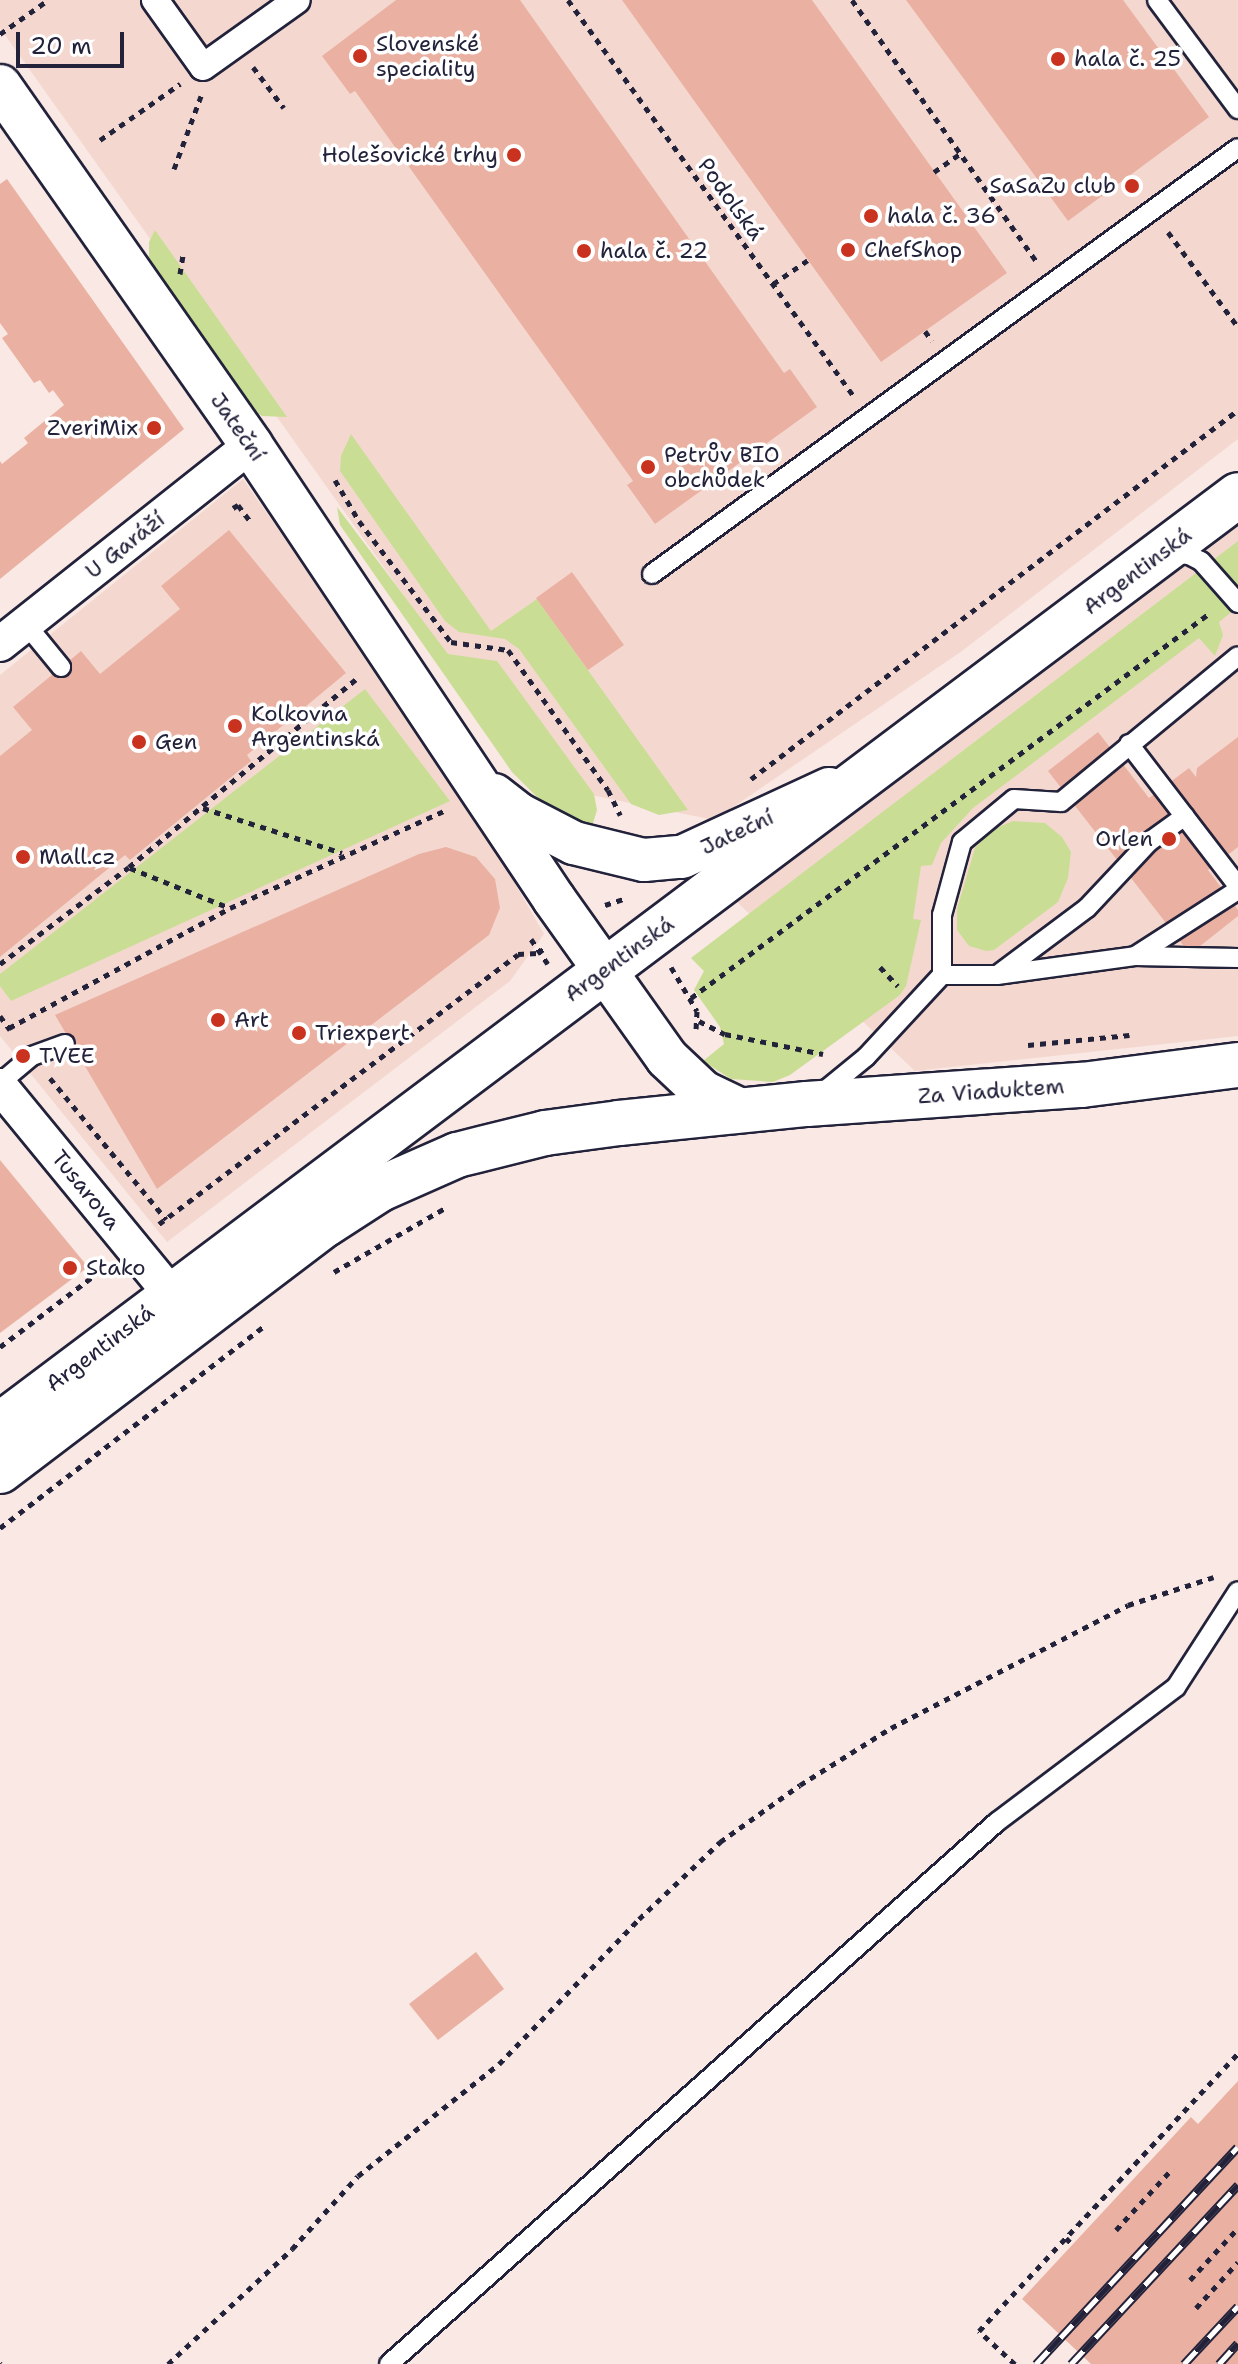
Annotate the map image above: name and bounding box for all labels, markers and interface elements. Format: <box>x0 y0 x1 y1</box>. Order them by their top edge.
scale bar <box>20 16 128 66</box>
text: 20 m <box>30 30 92 62</box>
place label: Slovenské speciality <box>376 30 479 82</box>
place label: hala č. 25 <box>1074 46 1181 72</box>
marker: Slovenské speciality <box>351 47 369 65</box>
marker: hala č. 25 <box>1049 50 1067 68</box>
place label: Holešovické trhy <box>322 142 498 168</box>
marker: Holešovické trhy <box>505 146 523 164</box>
street label: Podolská <box>692 153 770 245</box>
place label: SaSaZu club <box>990 173 1116 199</box>
marker: SaSaZu club <box>1123 177 1141 195</box>
place label: hala č. 36 <box>887 203 996 229</box>
marker: hala č. 36 <box>862 207 880 225</box>
place label: ChefShop <box>864 237 962 263</box>
place label: hala č. 22 <box>600 238 708 264</box>
marker: ChefShop <box>839 241 857 259</box>
marker: hala č. 22 <box>575 242 593 260</box>
street label: Jateční <box>205 388 271 466</box>
place label: ZveriMix <box>47 415 138 441</box>
marker: ZveriMix <box>145 419 163 437</box>
place label: Petrův BIO obchůdek <box>664 441 780 492</box>
marker: Petrův BIO obchůdek <box>639 458 657 476</box>
street label: U Garáží <box>80 506 170 584</box>
street label: Argentinská <box>1078 522 1196 620</box>
place label: Kolkovna Argentinská <box>251 700 380 752</box>
marker: Kolkovna Argentinská <box>226 717 244 735</box>
place label: Gen <box>155 729 197 755</box>
marker: Gen <box>130 733 148 751</box>
street label: Jateční <box>696 804 778 860</box>
place label: Orlen <box>1095 826 1153 852</box>
marker: Orlen <box>1160 830 1178 848</box>
place label: Mall.cz <box>39 844 116 870</box>
marker: Mall.cz <box>14 848 32 866</box>
street label: Argentinská <box>559 911 679 1007</box>
place label: Art <box>234 1007 269 1033</box>
marker: Art <box>209 1011 227 1029</box>
place label: Triexpert <box>315 1020 410 1046</box>
marker: Triexpert <box>290 1024 308 1042</box>
place label: TVEE <box>39 1043 94 1069</box>
marker: TVEE <box>14 1047 32 1065</box>
street label: Za Viaduktem <box>917 1073 1065 1109</box>
street label: Tusarova <box>46 1145 126 1235</box>
place label: Stako <box>86 1255 146 1281</box>
marker: Stako <box>61 1259 79 1277</box>
street label: Argentinská <box>41 1299 159 1397</box>

